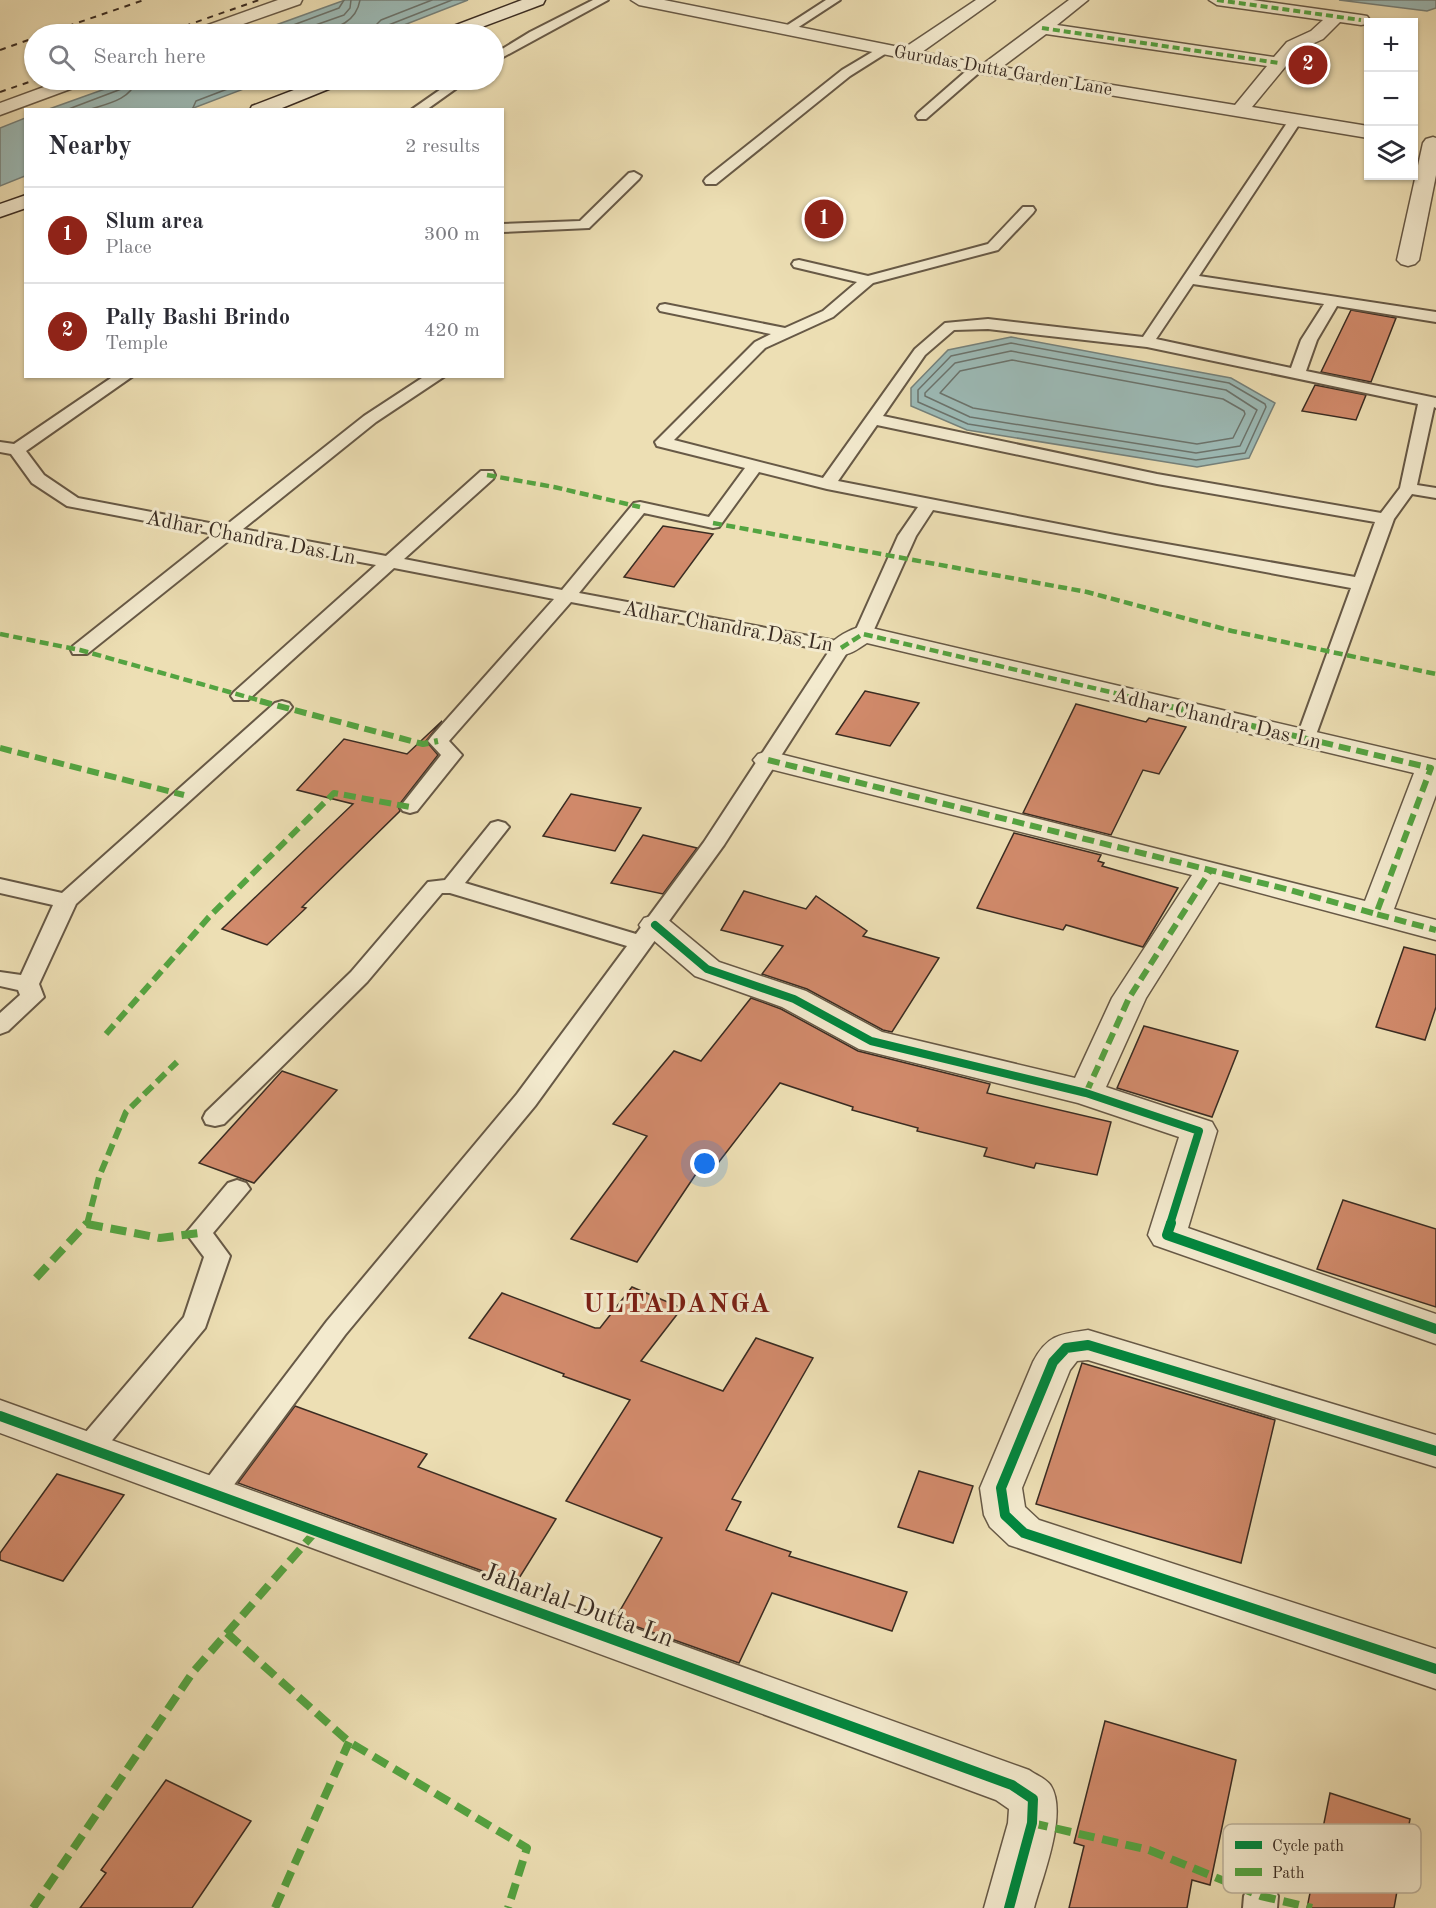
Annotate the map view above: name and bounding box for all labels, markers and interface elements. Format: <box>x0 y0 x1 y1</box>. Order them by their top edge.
map controls <box>1364 18 1418 180</box>
button: + <box>1364 18 1418 72</box>
search box <box>24 24 504 90</box>
icon: search <box>45 41 78 74</box>
pin: 2 <box>1288 42 1328 88</box>
street label: Gurudas Dutta Garden Lane <box>892 43 1113 99</box>
text: Search here <box>93 46 206 68</box>
button: − <box>1364 72 1418 126</box>
button: layers <box>1364 126 1418 180</box>
text: Nearby <box>48 134 132 160</box>
text: 2 results <box>405 137 480 157</box>
pin: 1 <box>804 196 844 242</box>
text: Slum area <box>105 211 204 233</box>
text: 1 <box>62 225 73 245</box>
text: 300 m <box>424 225 480 245</box>
text: Place <box>105 238 152 258</box>
text: Pally Bashi Brindo <box>105 307 290 329</box>
text: 2 <box>62 321 73 341</box>
text: 420 m <box>424 321 480 341</box>
text: Temple <box>105 334 168 354</box>
street label: Adhar Chandra Das Ln <box>144 508 358 569</box>
street label: Adhar Chandra Das Ln <box>621 599 835 656</box>
street label: Adhar Chandra Das Ln <box>1110 685 1323 754</box>
your location <box>690 1149 719 1178</box>
district label: ULTADANGA <box>582 1291 772 1318</box>
street label: Jaharlal Dutta Ln <box>478 1559 677 1653</box>
legend <box>1223 1824 1421 1893</box>
text: Cycle path <box>1272 1839 1344 1855</box>
text: Path <box>1272 1866 1305 1882</box>

